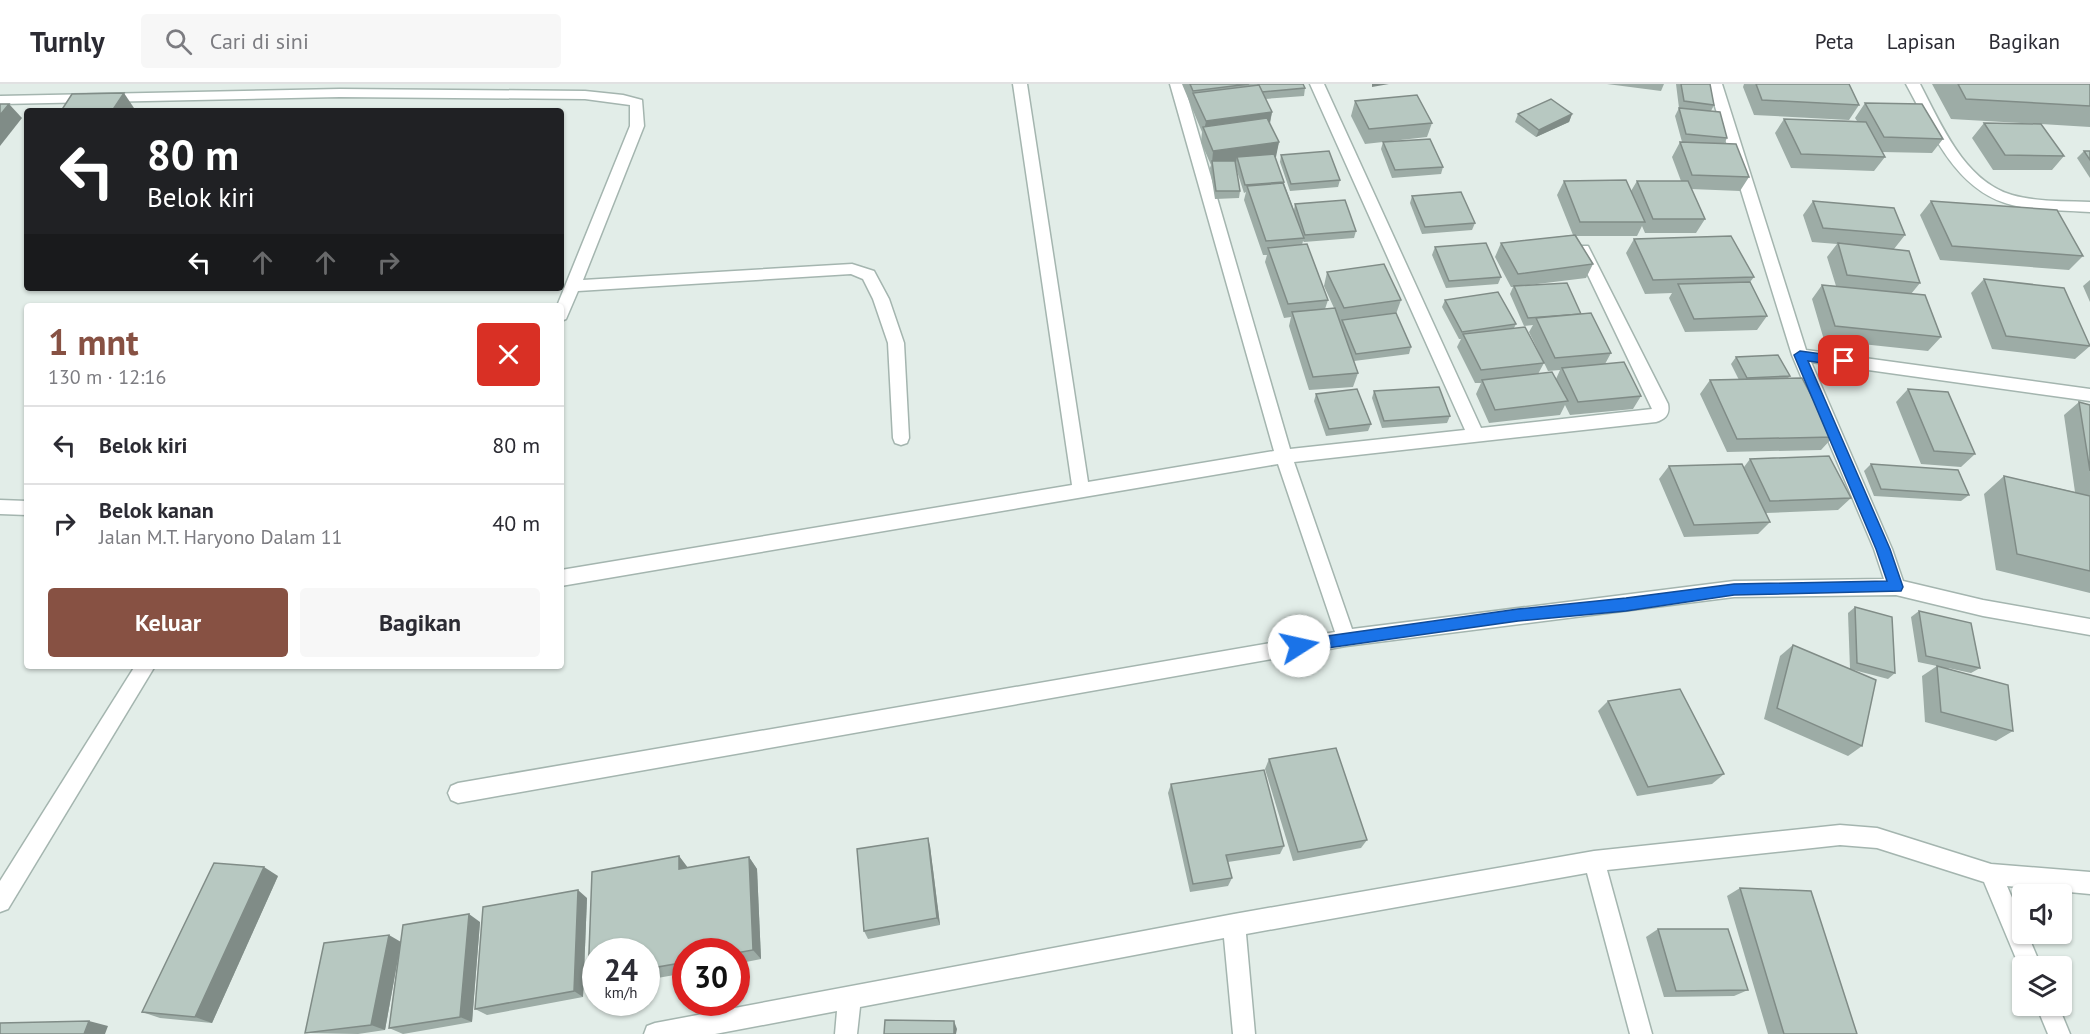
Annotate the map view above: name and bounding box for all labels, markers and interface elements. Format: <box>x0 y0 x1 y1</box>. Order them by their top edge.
search box <box>141 14 561 68</box>
text: Turnly <box>30 23 105 60</box>
icon: search <box>162 25 195 58</box>
text: Cari di sini <box>210 27 309 55</box>
text: Peta <box>1815 28 1854 55</box>
text: Lapisan <box>1887 28 1955 55</box>
text: Bagikan <box>1988 28 2060 55</box>
text: 80 m <box>147 127 239 182</box>
icon: left <box>48 132 126 210</box>
text: Belok kiri <box>147 180 255 214</box>
icon: left <box>183 246 216 279</box>
icon: ahead <box>246 246 279 279</box>
icon: ahead <box>309 246 342 279</box>
icon: right <box>372 246 405 279</box>
text: 1 mnt <box>48 318 139 365</box>
button: close <box>477 323 540 386</box>
pin <box>1818 335 1869 386</box>
icon: arrive <box>1827 344 1860 377</box>
text: 130 m · 12:16 <box>48 364 166 390</box>
icon: left <box>48 429 81 462</box>
text: Belok kiri <box>99 431 188 459</box>
text: 80 m <box>492 431 540 459</box>
text: Belok kanan <box>99 496 214 524</box>
icon: right <box>48 507 81 540</box>
text: 40 m <box>492 509 540 537</box>
text: Jalan M.T. Haryono Dalam 11 <box>99 524 343 550</box>
button: Keluar <box>48 588 288 657</box>
button: Bagikan <box>300 588 540 657</box>
position arrow <box>1267 614 1331 678</box>
map controls <box>2012 884 2072 1016</box>
button: sound <box>2012 884 2072 944</box>
speed limit sign: 30 <box>672 938 750 1016</box>
text: 24 <box>604 950 638 989</box>
button: layers <box>2012 956 2072 1016</box>
text: km/h <box>605 983 637 1002</box>

